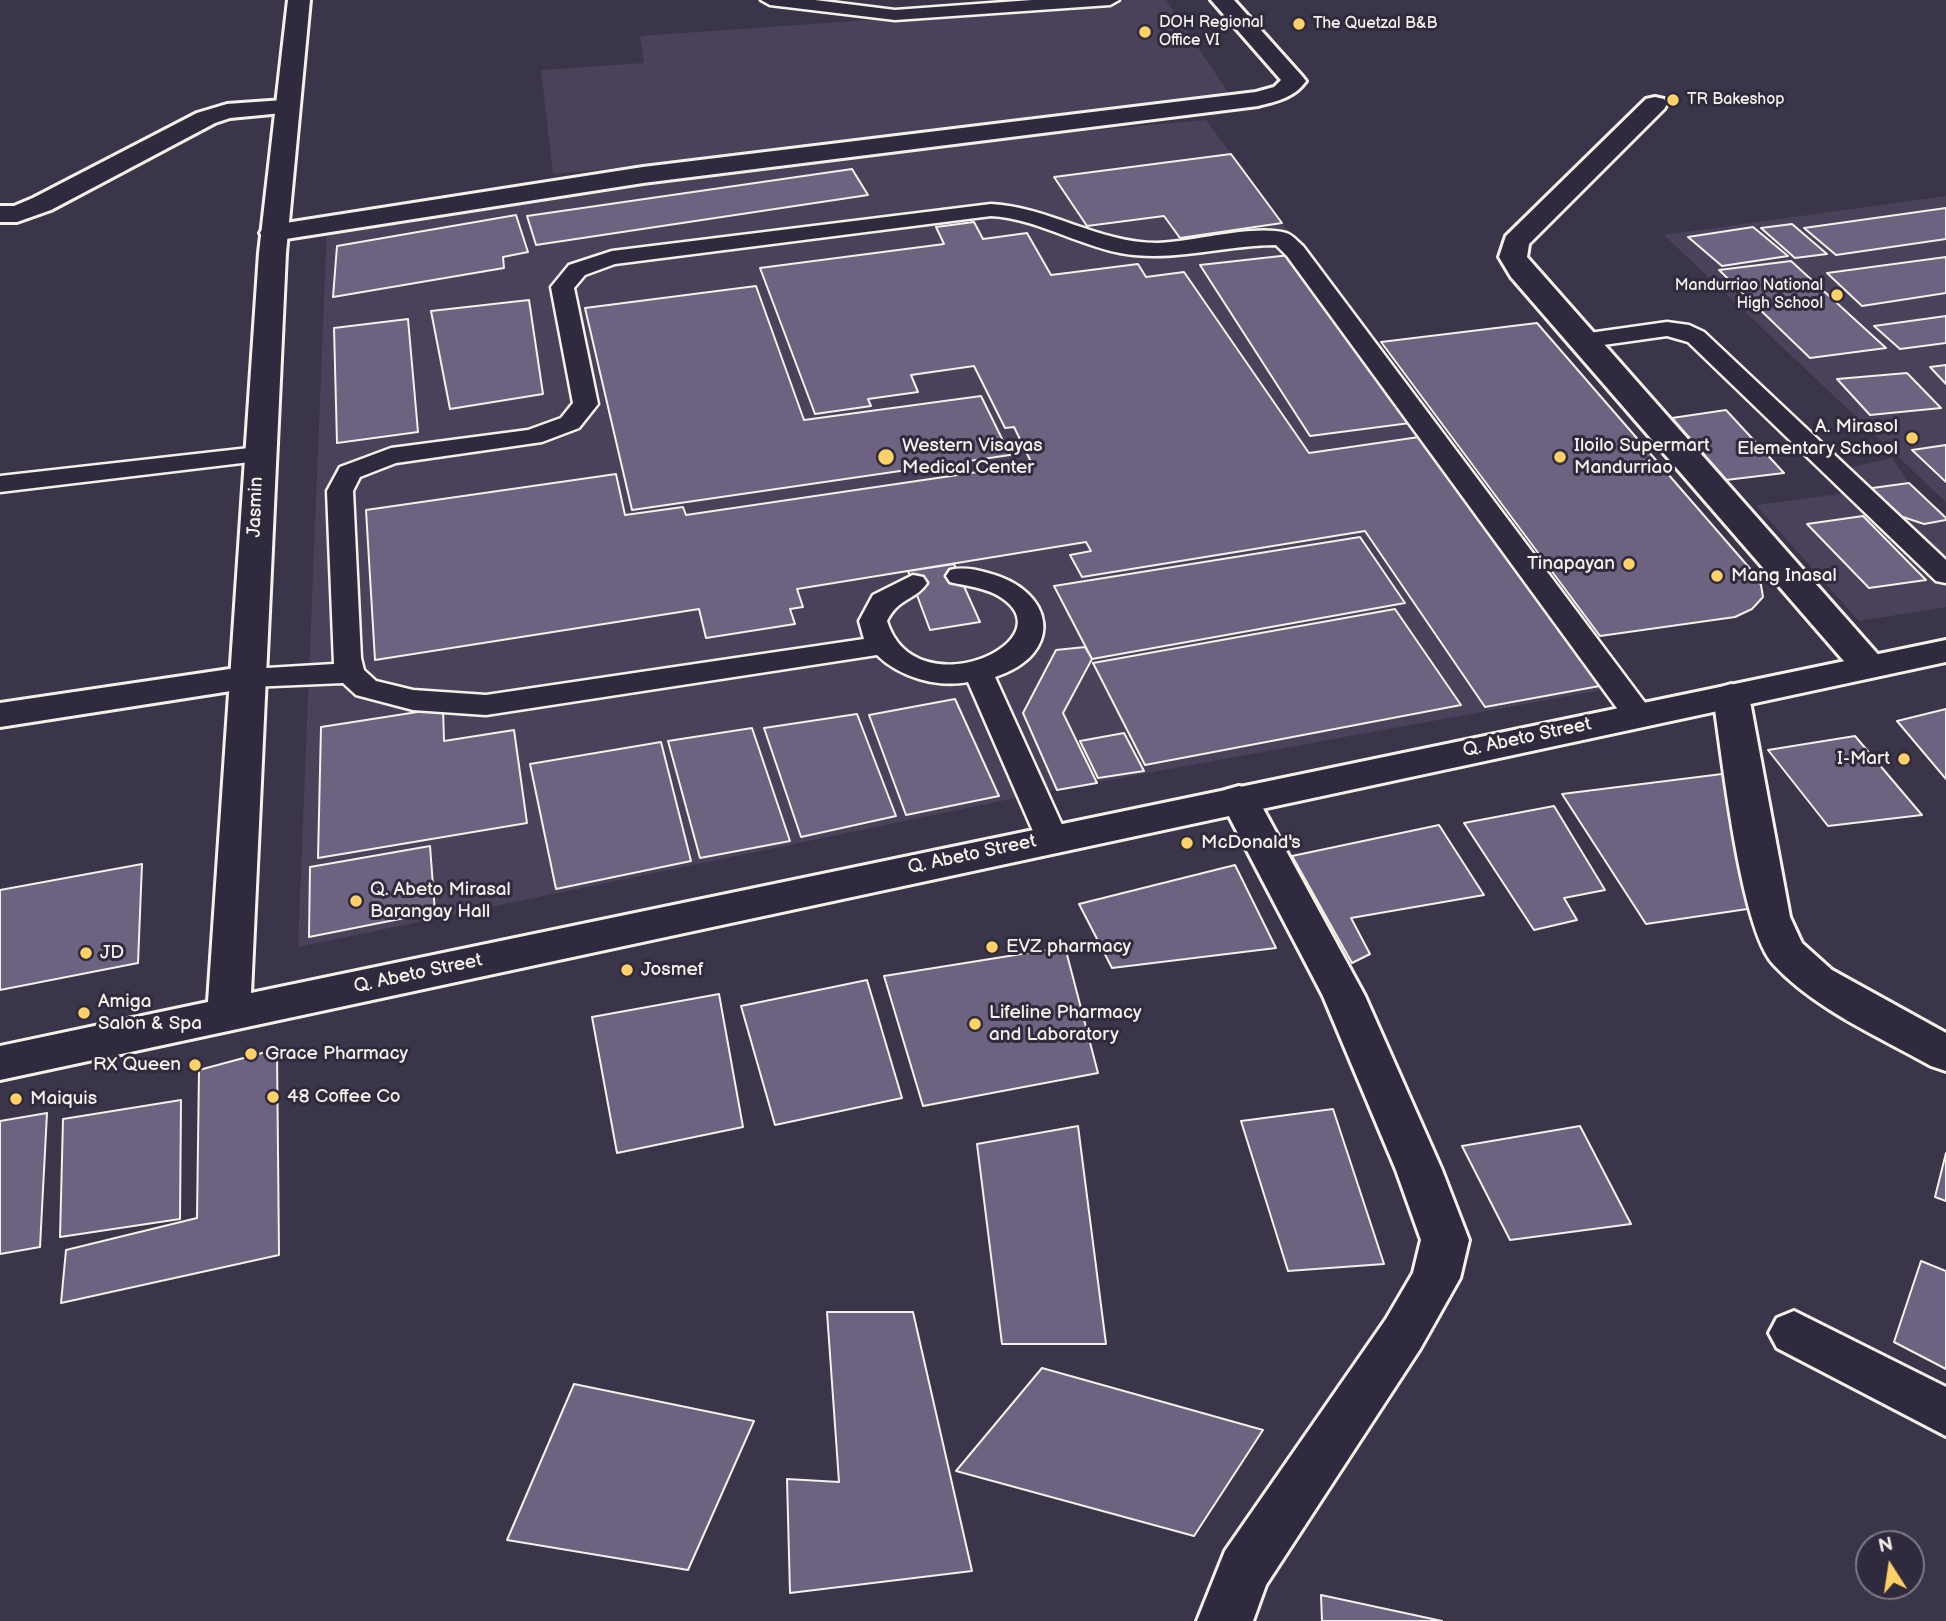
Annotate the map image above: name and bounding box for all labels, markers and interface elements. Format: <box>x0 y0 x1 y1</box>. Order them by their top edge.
place label: DOH Regional Office VI <box>1159 13 1263 51</box>
place label: The Quetzal B&B <box>1313 14 1438 34</box>
marker: The Quetzal B&B <box>1291 16 1307 32</box>
marker: DOH Regional Office VI <box>1137 24 1153 40</box>
place label: TR Bakeshop <box>1687 90 1785 110</box>
marker: TR Bakeshop <box>1665 92 1681 108</box>
place label: Mandurriao National High School <box>1675 276 1823 314</box>
marker: Mandurriao National High School <box>1829 287 1845 303</box>
place label: A. Mirasol Elementary School <box>1737 416 1898 460</box>
marker: A. Mirasol Elementary School <box>1904 430 1920 446</box>
place label: Western Visayas Medical Center <box>902 435 1043 479</box>
place label: Iloilo Supermart Mandurriao <box>1574 435 1710 479</box>
marker: Western Visayas Medical Center <box>876 447 896 467</box>
marker: Iloilo Supermart Mandurriao <box>1552 449 1568 465</box>
street label: Jasmin <box>244 476 268 538</box>
place label: Tinapayan <box>1527 553 1615 575</box>
marker: Tinapayan <box>1621 556 1637 572</box>
place label: Mang Inasal <box>1731 565 1837 587</box>
marker: Mang Inasal <box>1709 568 1725 584</box>
street label: Q. Abeto Street <box>1461 713 1593 763</box>
place label: I-Mart <box>1837 748 1890 770</box>
marker: I-Mart <box>1896 751 1912 767</box>
street label: Q. Abeto Street <box>906 830 1038 880</box>
place label: McDonald's <box>1201 832 1301 854</box>
marker: McDonald's <box>1179 835 1195 851</box>
place label: Q. Abeto Mirasal Barangay Hall <box>370 879 511 923</box>
marker: Q. Abeto Mirasal Barangay Hall <box>348 893 364 909</box>
place label: EVZ pharmacy <box>1006 936 1131 958</box>
marker: EVZ pharmacy <box>984 939 1000 955</box>
place label: JD <box>100 942 124 964</box>
marker: JD <box>78 945 94 961</box>
street label: Q. Abeto Street <box>352 949 484 999</box>
place label: Josmef <box>641 959 704 981</box>
marker: Josmef <box>619 962 635 978</box>
place label: Amiga Salon & Spa <box>98 991 202 1035</box>
place label: Lifeline Pharmacy and Laboratory <box>989 1002 1142 1046</box>
marker: Amiga Salon & Spa <box>76 1005 92 1021</box>
marker: Lifeline Pharmacy and Laboratory <box>967 1016 983 1032</box>
place label: Grace Pharmacy <box>265 1043 408 1065</box>
marker: Grace Pharmacy <box>243 1046 259 1062</box>
place label: RX Queen <box>93 1054 181 1076</box>
marker: RX Queen <box>187 1057 203 1073</box>
place label: 48 Coffee Co <box>287 1086 401 1108</box>
place label: Maiquis <box>30 1088 97 1110</box>
marker: 48 Coffee Co <box>265 1089 281 1105</box>
marker: Maiquis <box>8 1091 24 1107</box>
north arrow <box>1855 1530 1925 1600</box>
text: N <box>1877 1533 1895 1559</box>

